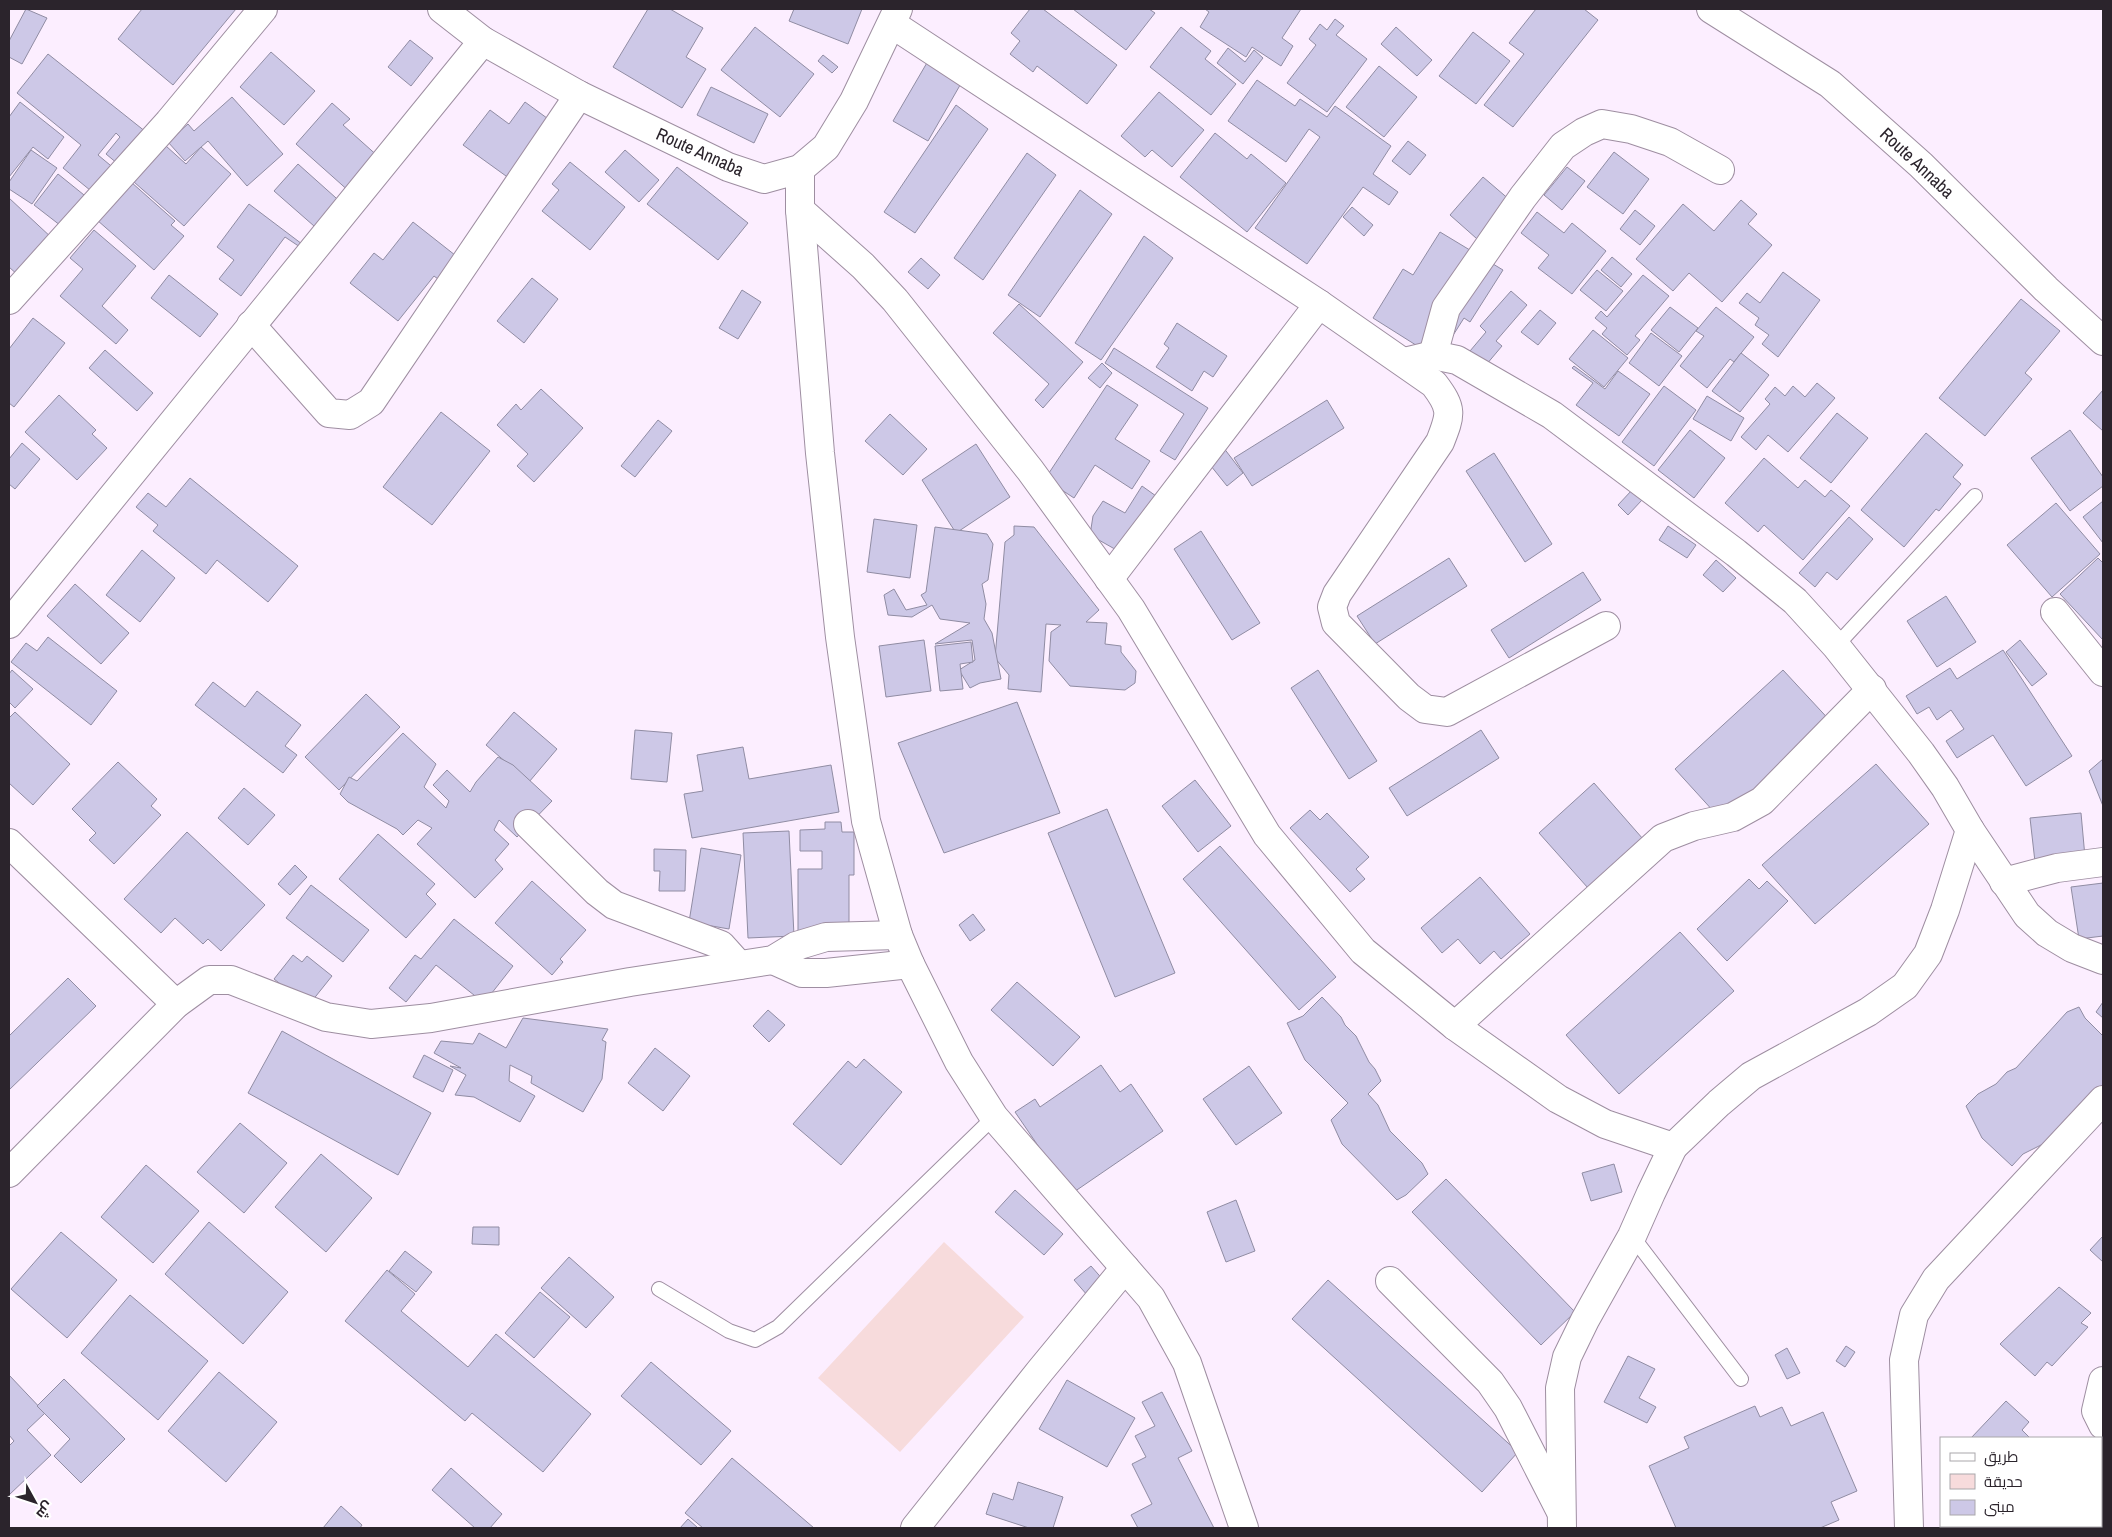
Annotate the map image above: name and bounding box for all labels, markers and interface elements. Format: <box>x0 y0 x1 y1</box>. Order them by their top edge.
street label: Route Annaba <box>652 121 748 182</box>
street label: Route Annaba <box>1875 122 1960 204</box>
legend <box>1940 1437 2102 1527</box>
text: طريق <box>1984 1446 2018 1467</box>
text: حديقة <box>1984 1471 2023 1492</box>
north arrow <box>10 1477 60 1527</box>
text: مبنى <box>1984 1496 2015 1517</box>
text: ش <box>32 1498 58 1523</box>

